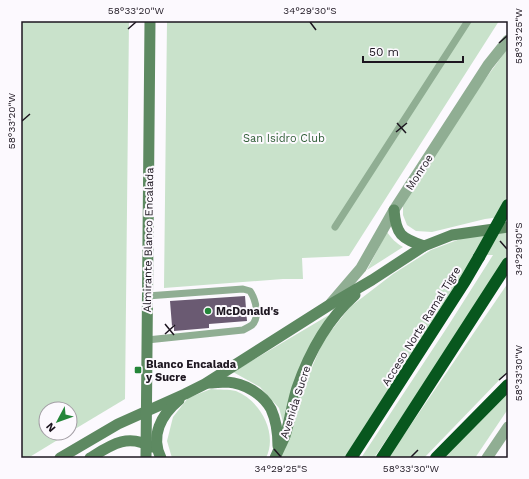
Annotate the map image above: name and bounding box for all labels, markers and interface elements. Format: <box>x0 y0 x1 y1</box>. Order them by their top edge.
text: 58°33'20"W <box>108 5 165 16</box>
text: 34°29'30"S <box>283 5 337 16</box>
text: 58°33'25"W <box>513 8 524 64</box>
scale bar <box>363 38 463 64</box>
text: 50 m <box>369 45 399 59</box>
text: 58°33'20"W <box>6 92 17 149</box>
park label: San Isidro Club <box>243 132 325 145</box>
street label: Monroe <box>403 152 436 193</box>
street label: Almirante Blanco Encalada <box>141 167 156 313</box>
text: 34°29'30"S <box>513 222 524 276</box>
street label: Acceso Norte Ramal Tigre <box>379 264 464 388</box>
place label: McDonald's <box>216 305 279 318</box>
marker: McDonald's <box>203 306 213 316</box>
text: 58°33'30"W <box>513 344 524 401</box>
place label: Blanco Encalada y Sucre <box>145 358 237 384</box>
street label: Avenida Sucre <box>278 364 313 440</box>
marker: Blanco Encalada y Sucre <box>133 365 143 375</box>
north arrow <box>38 401 78 441</box>
text: N <box>43 420 58 435</box>
text: 34°29'25"S <box>255 463 307 474</box>
text: 58°33'30"W <box>383 463 440 474</box>

